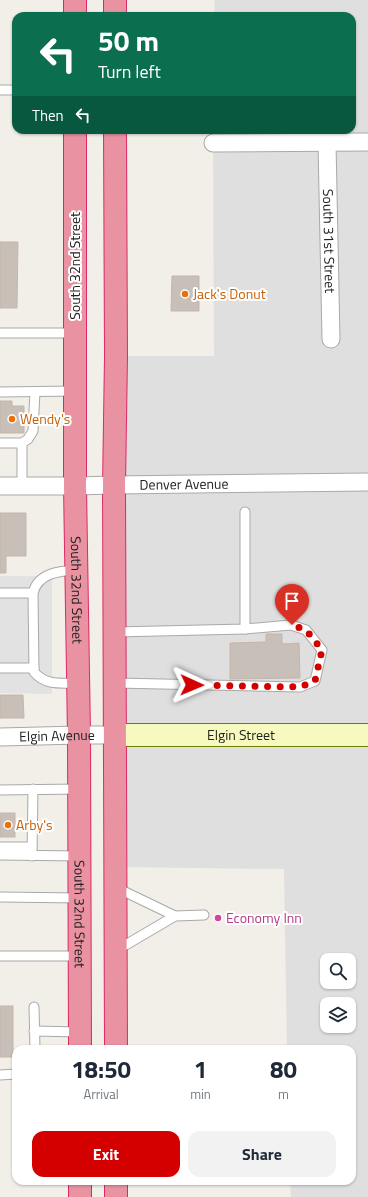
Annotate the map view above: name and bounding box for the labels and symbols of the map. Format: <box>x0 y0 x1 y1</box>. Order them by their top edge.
street label: South 31st Street <box>318 189 341 293</box>
street label: South 32nd Street <box>64 212 85 320</box>
place label: Jack's Donut <box>193 283 266 304</box>
marker: Jack's Donut <box>180 289 190 299</box>
place label: Wendy's <box>20 408 70 429</box>
marker: Wendy's <box>7 414 17 424</box>
street label: Denver Avenue <box>139 473 229 495</box>
street label: South 32nd Street <box>66 536 89 644</box>
pin <box>275 584 309 625</box>
position arrow <box>171 664 213 706</box>
street label: Elgin Avenue <box>19 724 95 747</box>
street label: Elgin Street <box>207 724 275 745</box>
place label: Arby's <box>16 814 53 835</box>
marker: Arby's <box>3 820 13 830</box>
street label: South 32nd Street <box>69 860 91 968</box>
place label: Economy Inn <box>226 907 302 928</box>
marker: Economy Inn <box>213 913 223 923</box>

